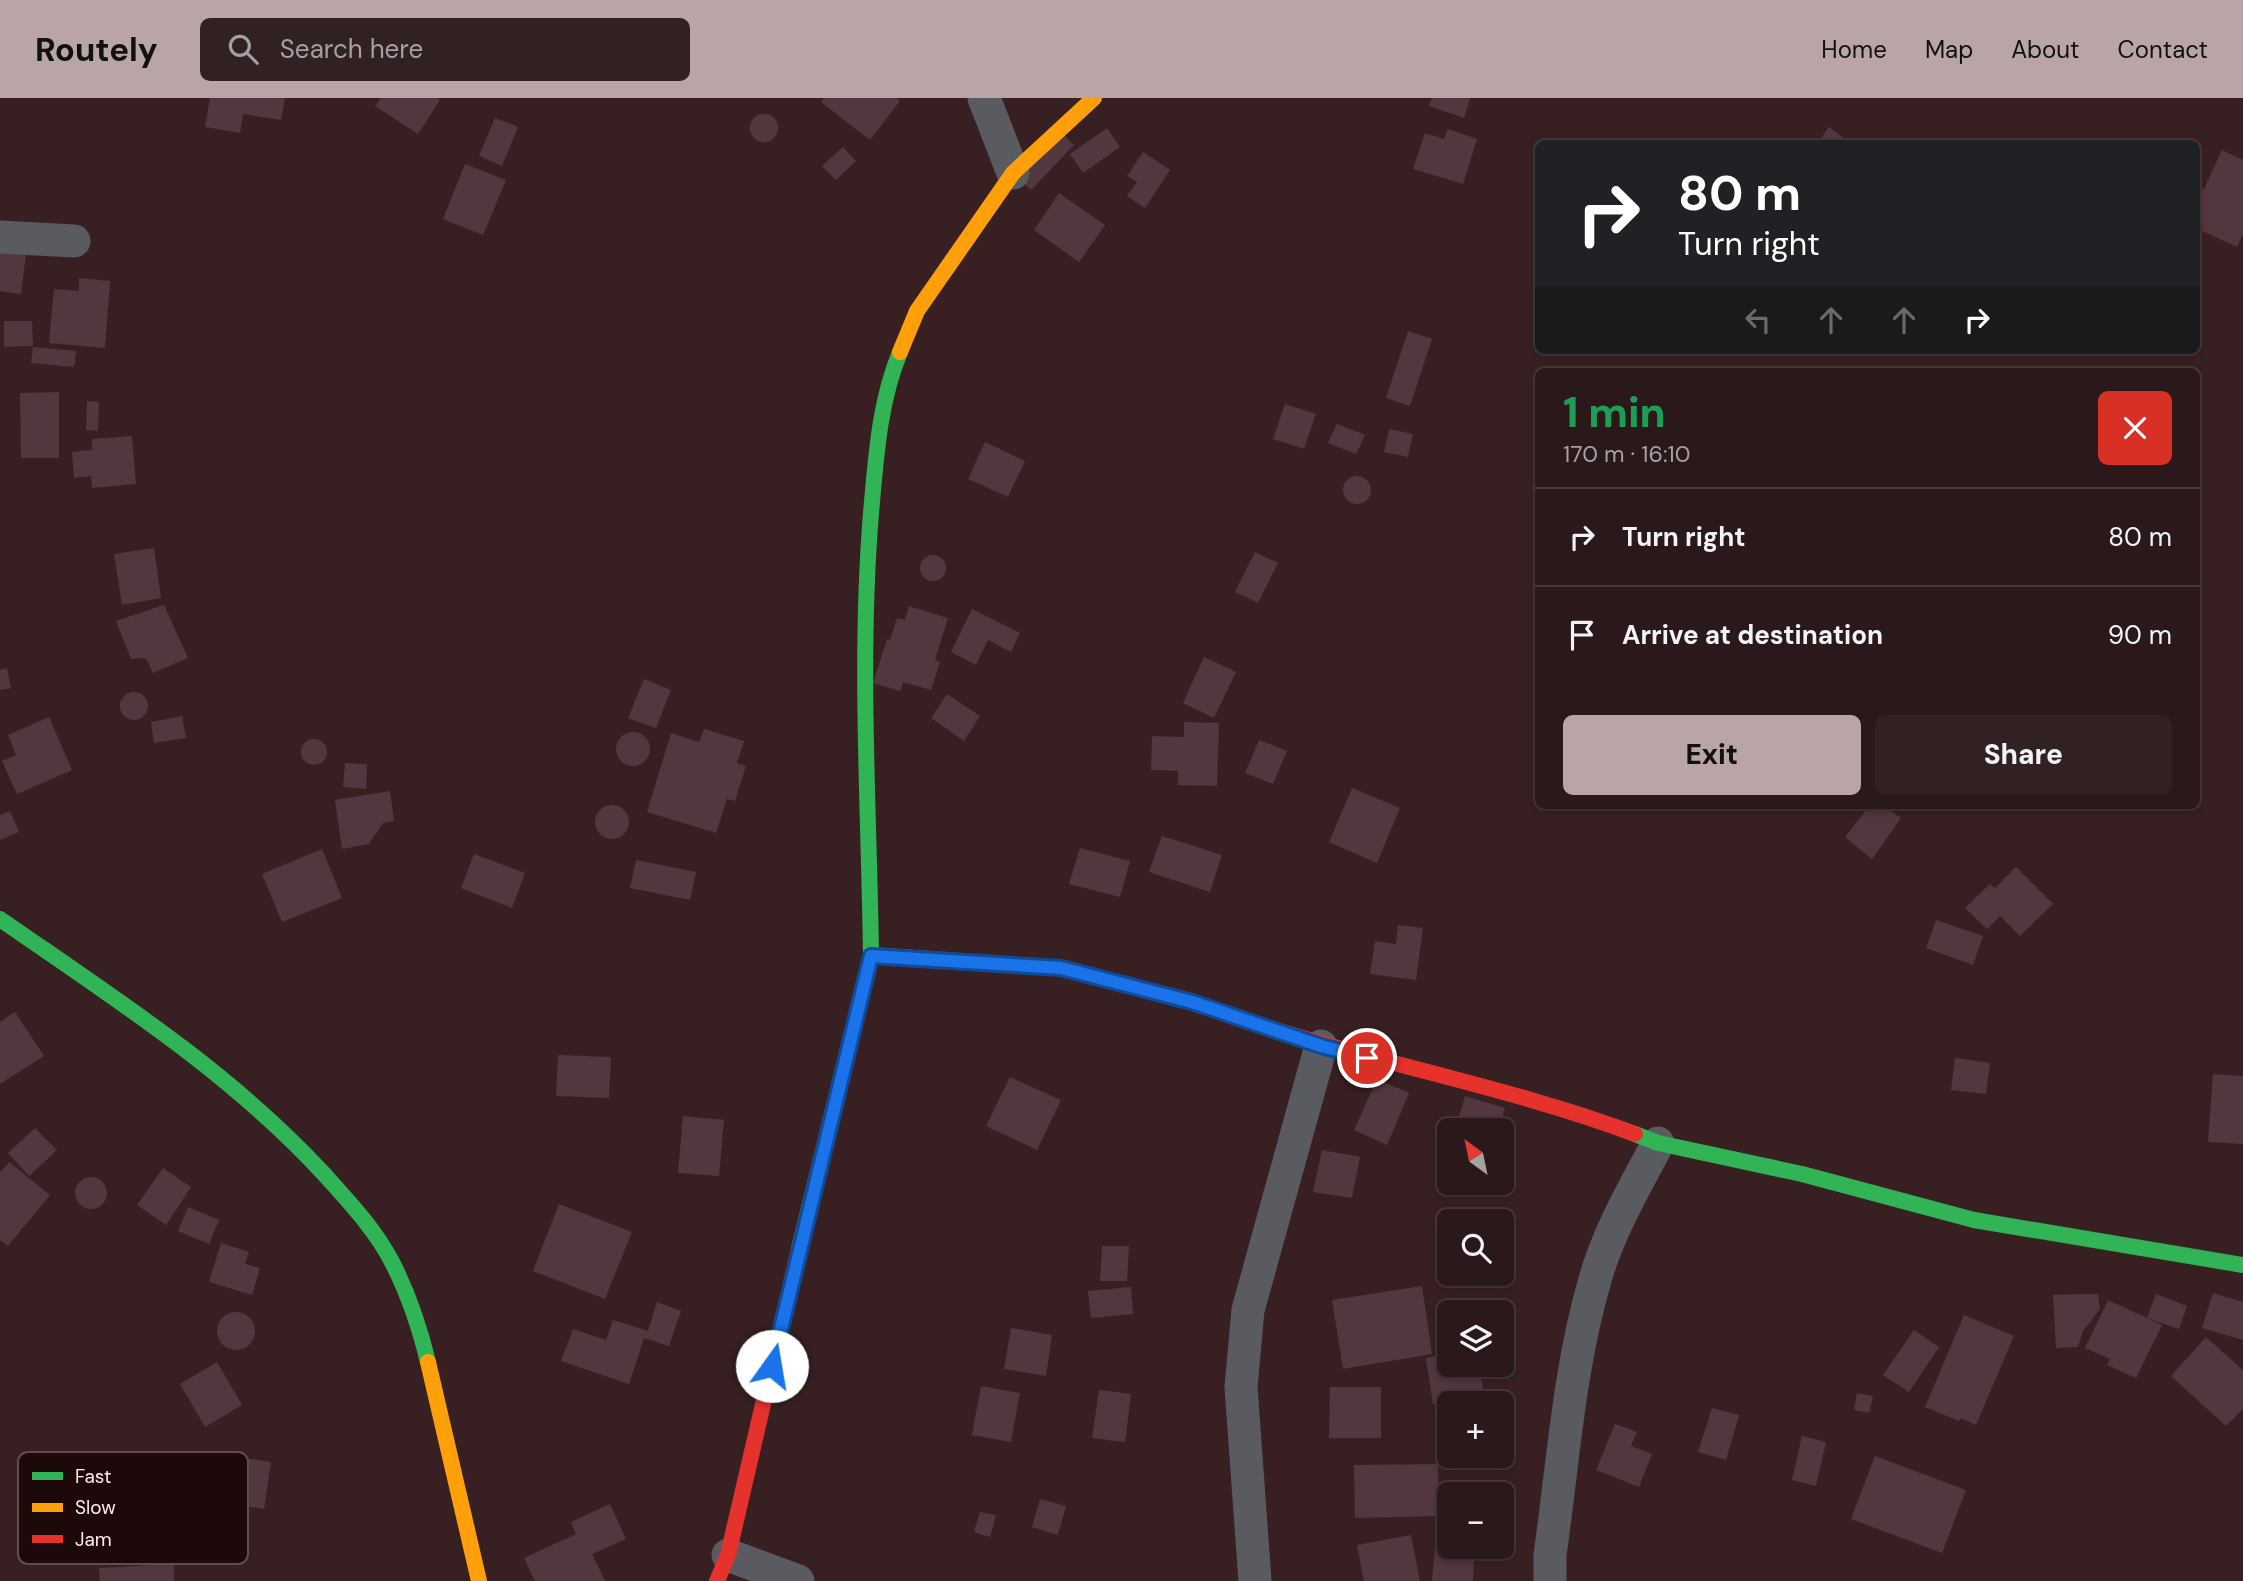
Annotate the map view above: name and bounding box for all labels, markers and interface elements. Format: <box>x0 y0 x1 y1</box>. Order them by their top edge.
search box <box>200 18 690 81</box>
text: Routely <box>35 28 158 71</box>
icon: search <box>224 30 262 68</box>
text: Search here <box>280 32 423 66</box>
text: Home <box>1821 34 1887 65</box>
text: Map <box>1925 34 1973 65</box>
text: About <box>2011 34 2080 65</box>
text: Contact <box>2118 34 2208 65</box>
text: 80 m <box>1678 161 1801 225</box>
icon: right <box>1563 168 1654 259</box>
text: Turn right <box>1678 223 1820 265</box>
icon: left <box>1739 301 1777 339</box>
icon: ahead <box>1812 301 1850 339</box>
icon: ahead <box>1885 301 1923 339</box>
icon: right <box>1958 301 1996 339</box>
text: 1 min <box>1563 385 1666 440</box>
button: close <box>2098 391 2172 465</box>
text: 170 m · 16:10 <box>1563 439 1690 469</box>
icon: right <box>1563 518 1601 556</box>
text: Turn right <box>1622 520 1746 554</box>
text: 80 m <box>2108 520 2172 554</box>
icon: arrive <box>1563 616 1601 654</box>
text: Arrive at destination <box>1622 618 1883 652</box>
text: 90 m <box>2108 618 2172 652</box>
button: Exit <box>1563 715 1861 795</box>
button: Share <box>1875 715 2172 795</box>
pin <box>1337 1028 1397 1088</box>
icon: arrive <box>1348 1039 1386 1077</box>
north arrow <box>1437 1118 1514 1195</box>
map controls <box>1437 1118 1514 1559</box>
button: search <box>1437 1209 1514 1286</box>
button: layers <box>1437 1300 1514 1377</box>
position arrow <box>735 1329 809 1403</box>
button: + <box>1437 1391 1514 1468</box>
legend <box>18 1452 248 1564</box>
text: Fast <box>75 1464 111 1489</box>
button: − <box>1437 1482 1514 1559</box>
text: Slow <box>75 1495 116 1520</box>
text: Jam <box>75 1527 112 1552</box>

